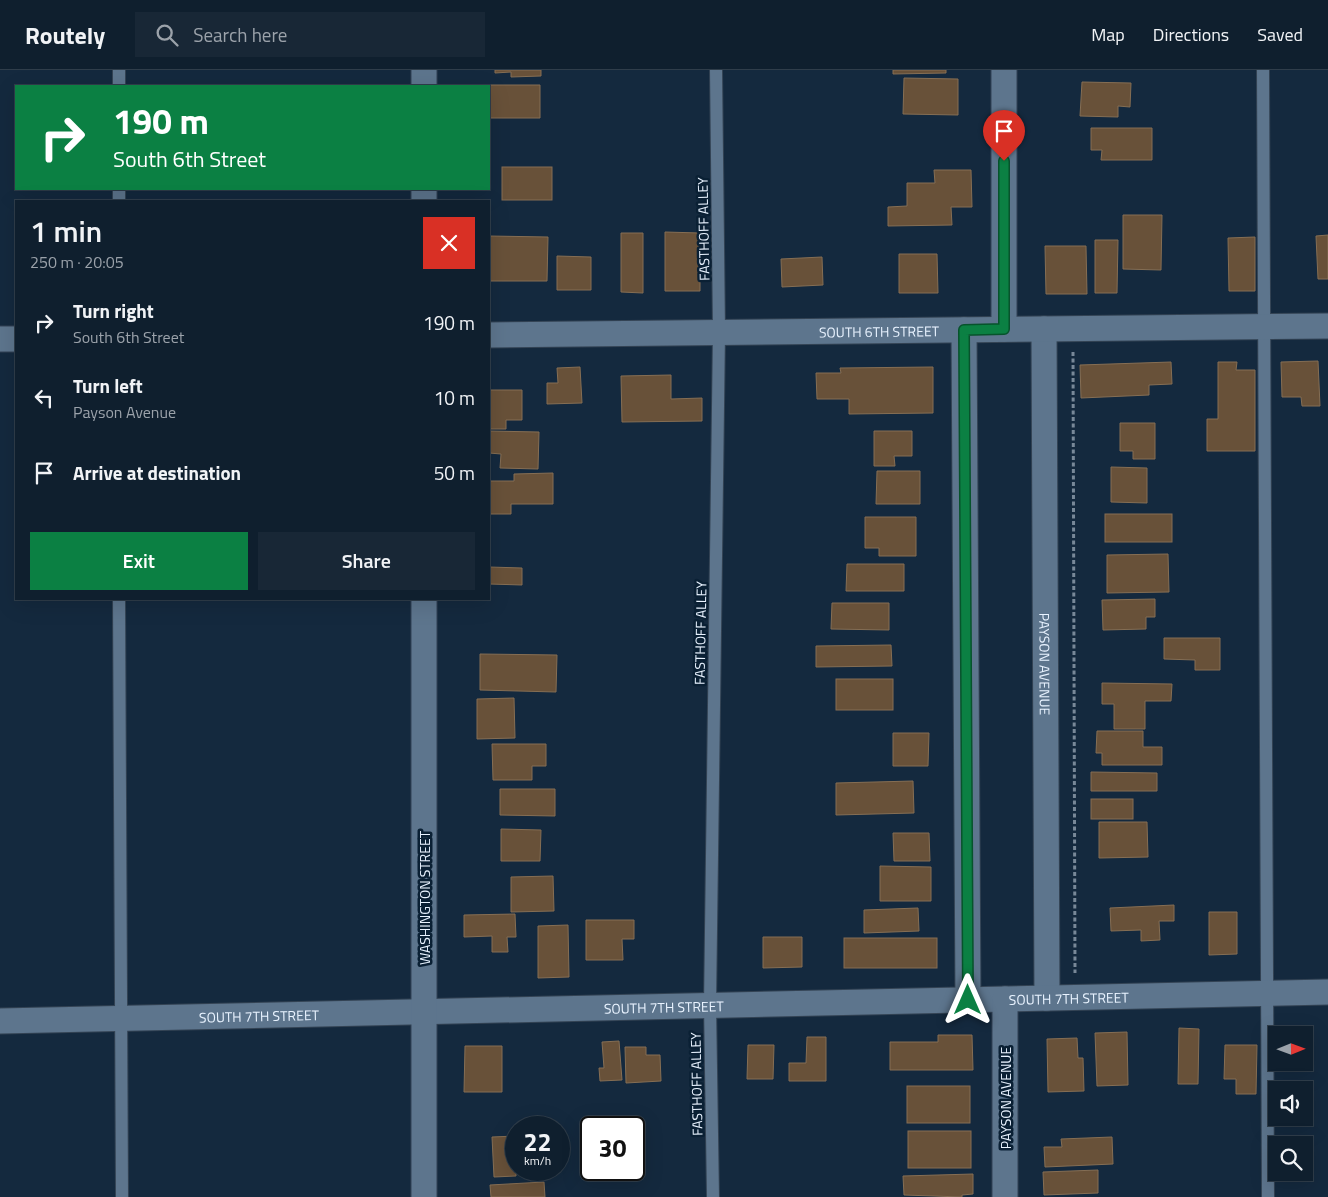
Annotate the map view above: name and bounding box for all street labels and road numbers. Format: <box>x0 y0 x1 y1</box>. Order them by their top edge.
street label: FASTHOFF ALLEY <box>692 177 714 281</box>
street label: SOUTH 6TH STREET <box>819 320 940 342</box>
street label: FASTHOFF ALLEY <box>689 581 711 685</box>
street label: PAYSON AVENUE <box>1035 613 1056 715</box>
street label: WASHINGTON STREET <box>414 830 435 965</box>
street label: SOUTH 7TH STREET <box>1009 986 1130 1009</box>
street label: SOUTH 7TH STREET <box>604 995 725 1018</box>
street label: SOUTH 7TH STREET <box>199 1004 320 1027</box>
street label: FASTHOFF ALLEY <box>685 1032 707 1136</box>
street label: PAYSON AVENUE <box>995 1047 1016 1149</box>

